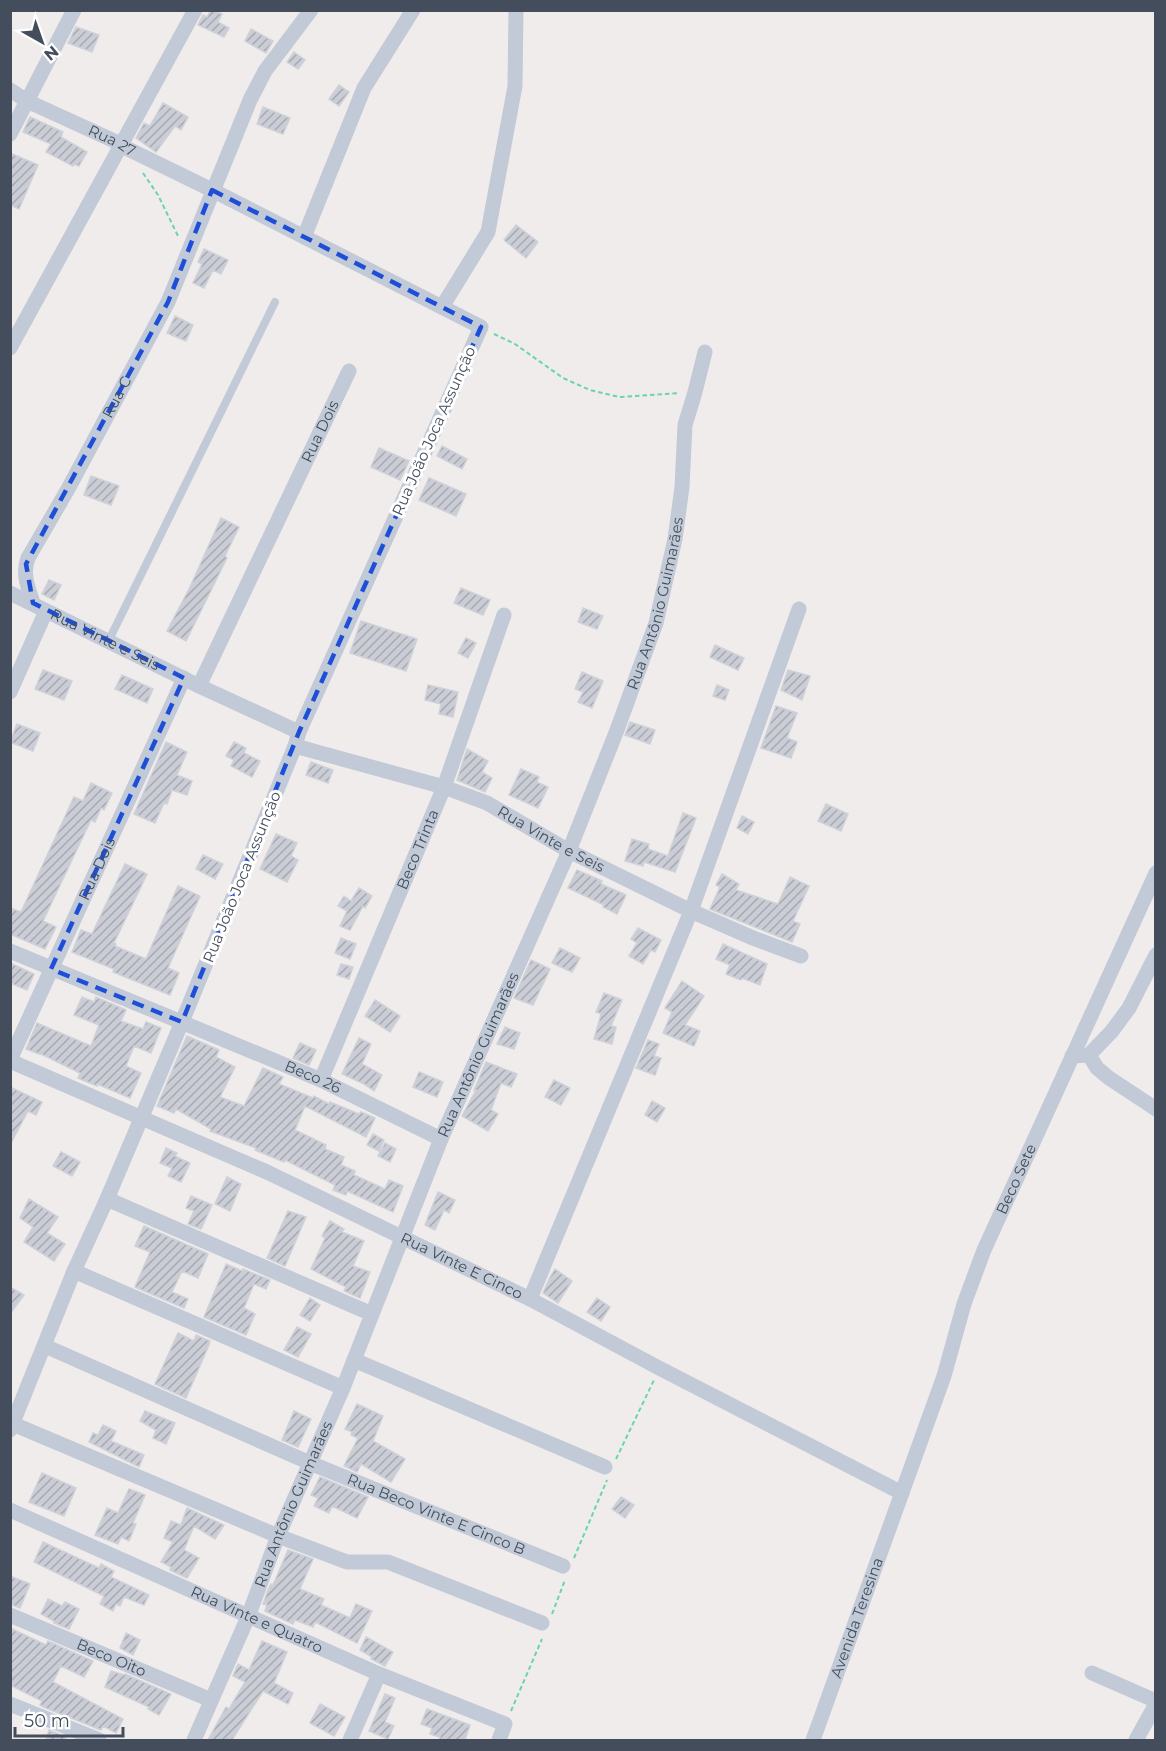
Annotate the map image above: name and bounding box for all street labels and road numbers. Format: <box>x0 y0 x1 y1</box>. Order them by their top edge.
street label: Rua 27 <box>85 120 139 160</box>
street label: Rua João Joca Assunção <box>388 343 479 518</box>
street label: Rua C <box>98 373 136 421</box>
street label: Rua Dois <box>297 397 343 465</box>
street label: Rua Antônio Guimarães <box>622 516 687 692</box>
street label: Rua Vinte e Seis <box>47 604 163 674</box>
street label: Rua João Joca Assunção <box>198 788 285 965</box>
street label: Rua Vinte e Seis <box>494 801 608 876</box>
street label: Beco Trinta <box>392 806 443 892</box>
street label: Rua Dois <box>74 834 119 903</box>
street label: Rua Antônio Guimarães <box>433 969 523 1140</box>
street label: Beco 26 <box>282 1056 344 1097</box>
street label: Beco Sete <box>992 1141 1040 1217</box>
street label: Rua Vinte E Cinco <box>398 1228 526 1303</box>
street label: Rua Antônio Guimarães <box>250 1418 336 1590</box>
street label: Rua Beco Vinte E Cinco B <box>345 1469 528 1559</box>
street label: Avenida Teresina <box>826 1555 887 1680</box>
street label: Rua Vinte e Quatro <box>188 1582 326 1657</box>
street label: Beco Oito <box>74 1634 149 1680</box>

